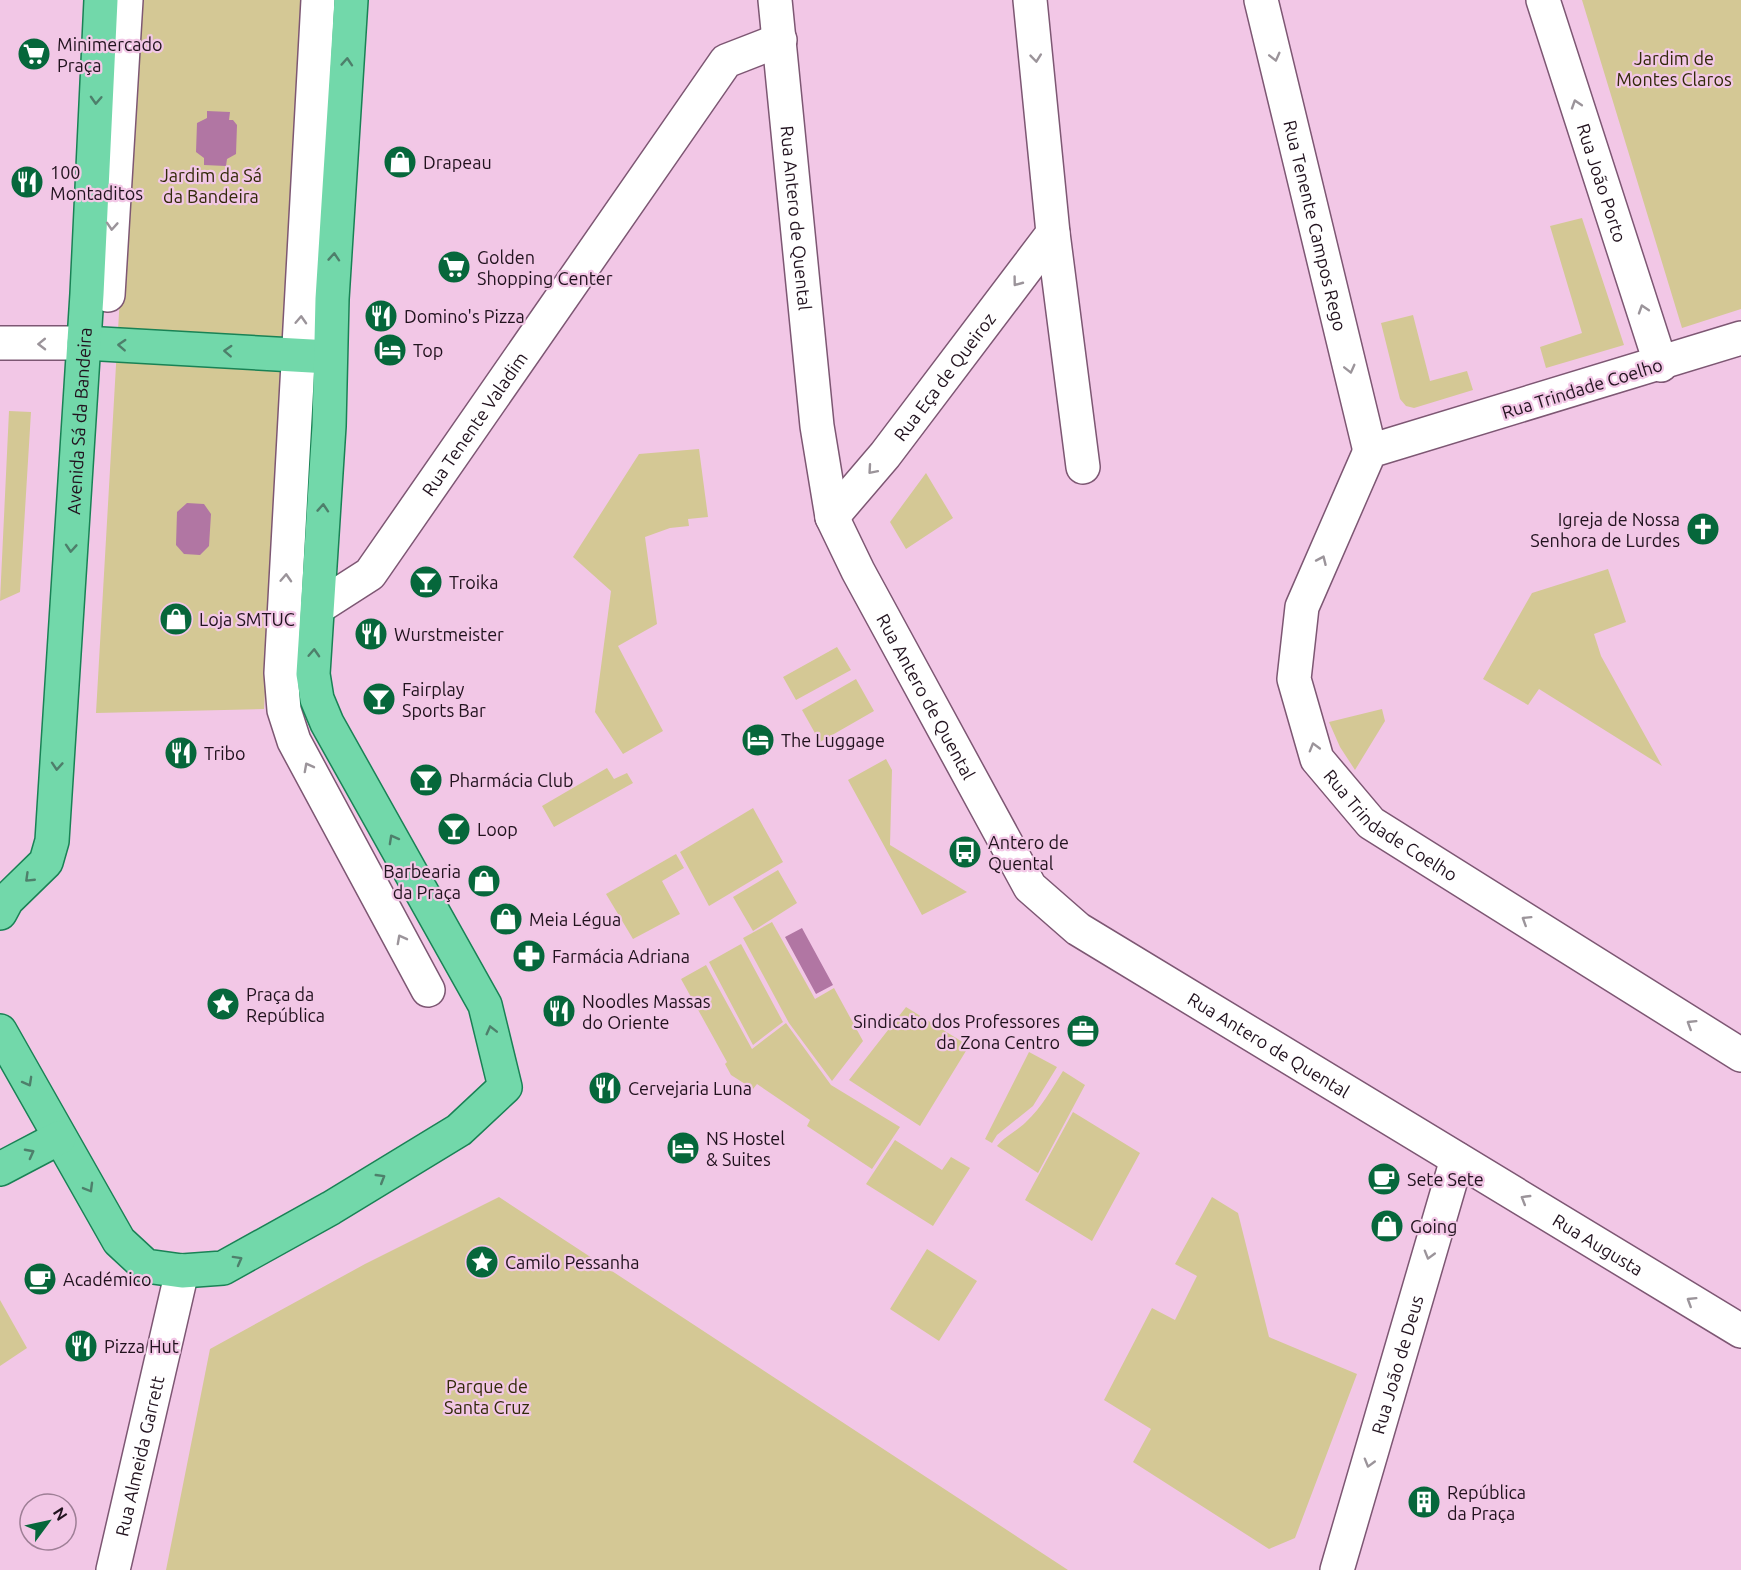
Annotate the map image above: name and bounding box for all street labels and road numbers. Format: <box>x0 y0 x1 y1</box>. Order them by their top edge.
street label: Rua Tenente Campos Rego <box>1280 118 1351 333</box>
street label: Rua João Porto <box>1574 121 1631 245</box>
street label: Rua Antero de Quental <box>777 125 816 311</box>
street label: Rua Eça de Queiroz <box>890 309 999 444</box>
street label: Avenida Sá da Bandeira <box>63 327 95 515</box>
street label: Rua Tenente Valadim <box>418 348 531 499</box>
street label: Rua Trindade Coelho <box>1499 354 1665 422</box>
street label: Rua Antero de Quental <box>873 610 979 783</box>
street label: Rua Trindade Coelho <box>1320 765 1461 885</box>
street label: Rua Antero de Quental <box>1184 988 1354 1101</box>
street label: Rua Augusta <box>1549 1209 1647 1279</box>
street label: Rua João de Deus <box>1367 1293 1427 1436</box>
street label: Rua Almeida Garrett <box>111 1374 167 1538</box>

